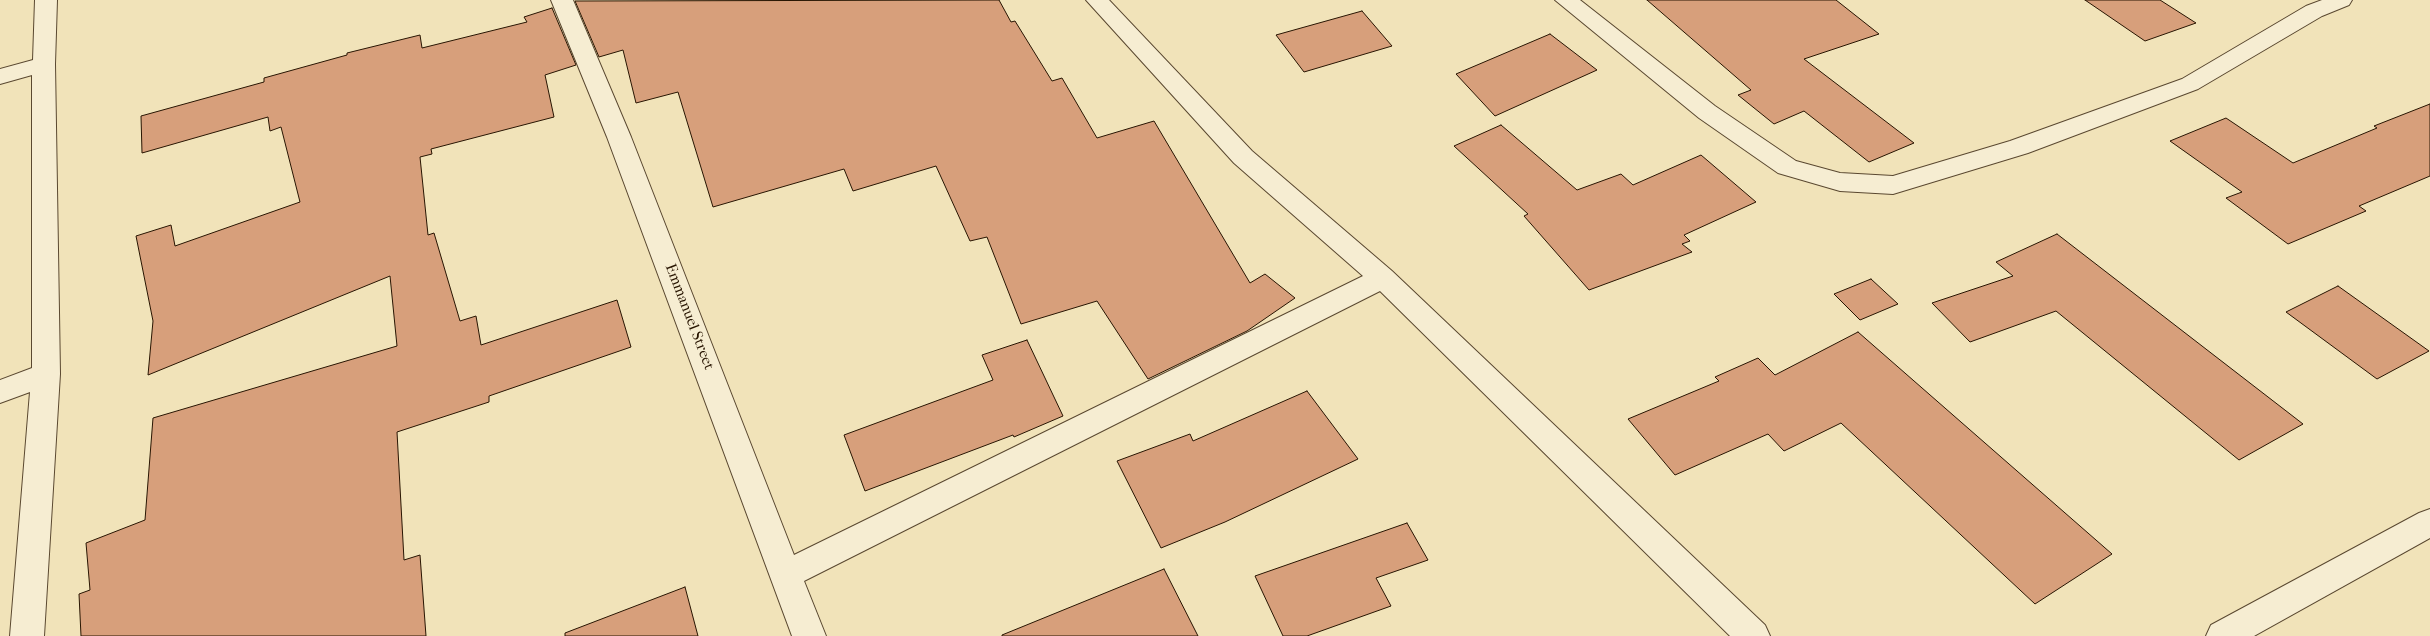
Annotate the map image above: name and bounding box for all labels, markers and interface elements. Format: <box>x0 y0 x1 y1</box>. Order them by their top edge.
street label: Emmanuel Street <box>660 261 718 373</box>

